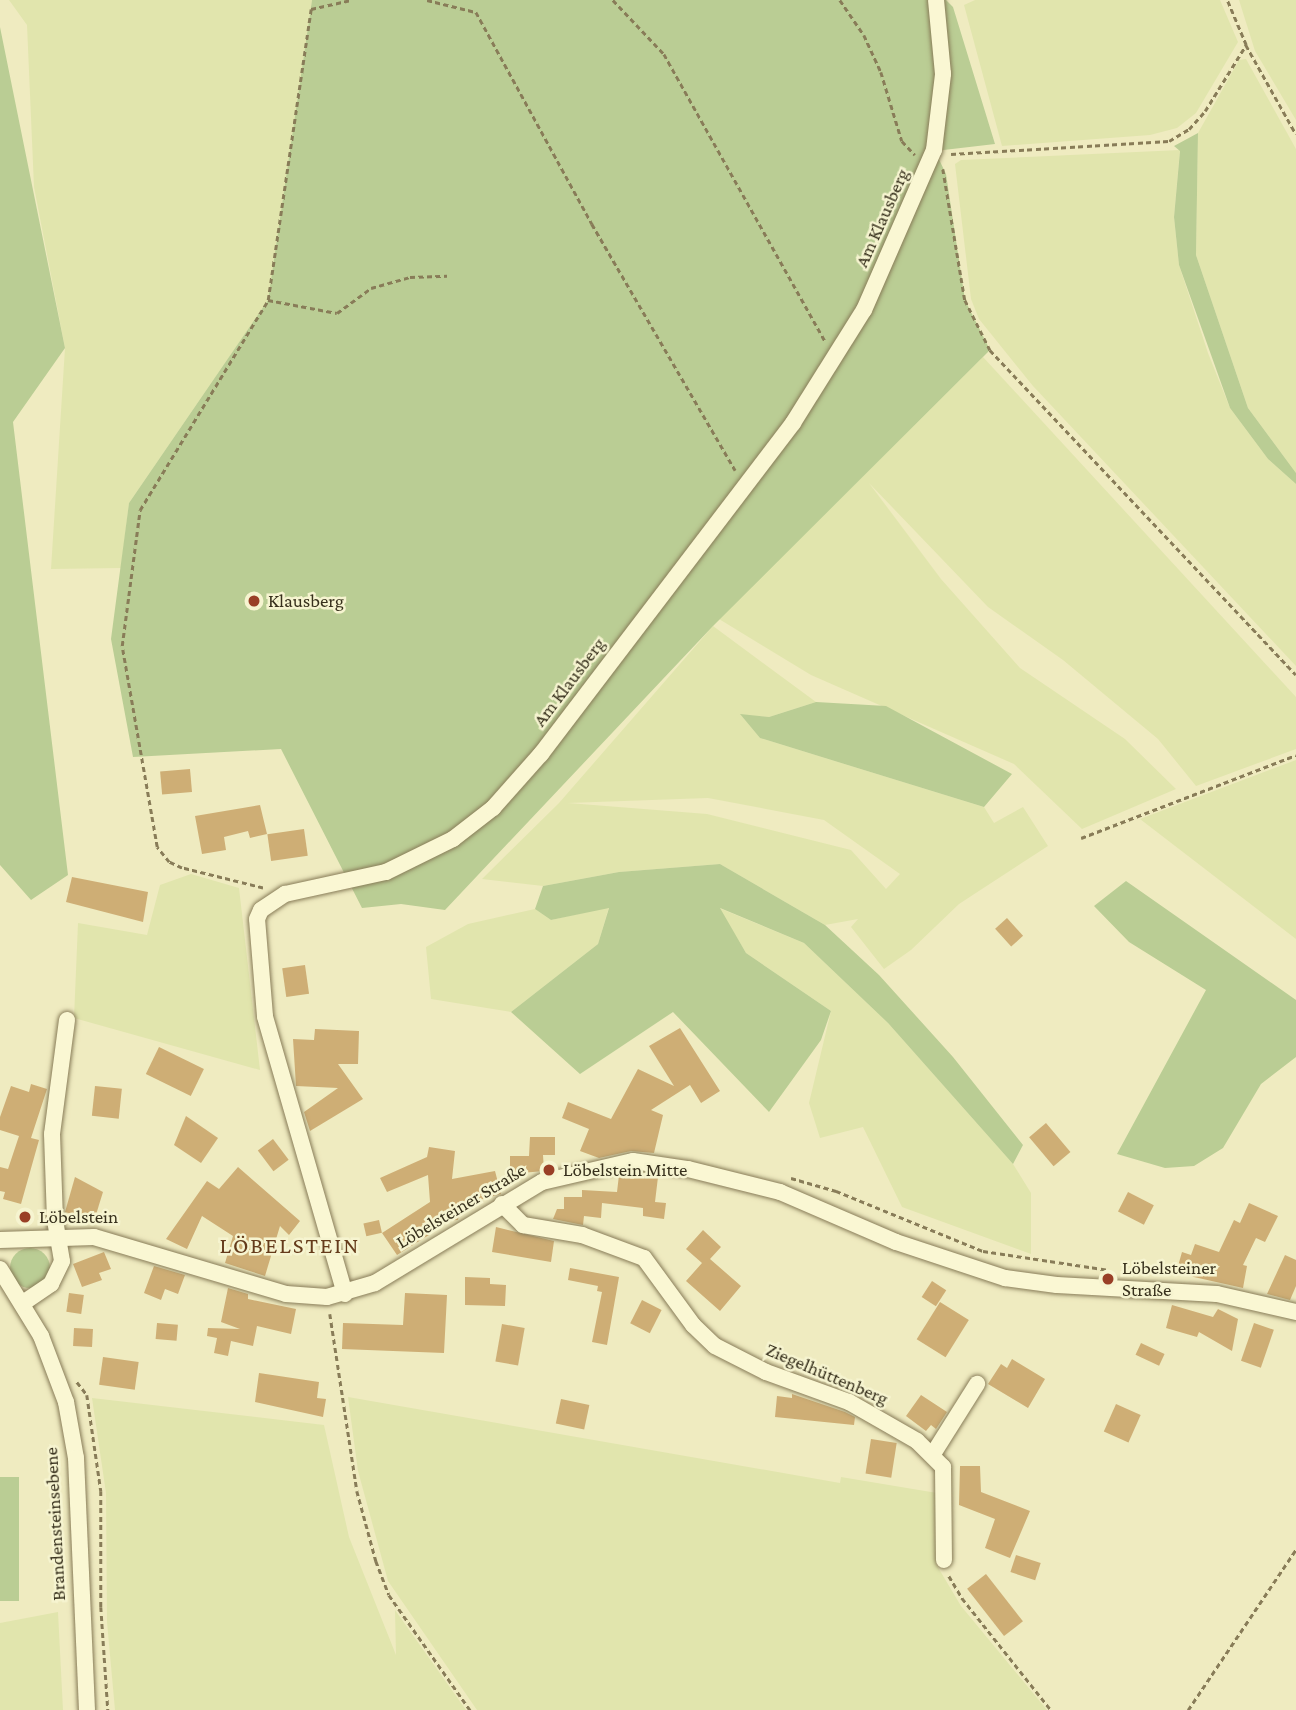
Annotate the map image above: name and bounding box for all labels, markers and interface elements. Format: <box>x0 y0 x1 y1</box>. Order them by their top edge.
street label: Am Klausberg <box>850 165 914 271</box>
place label: Klausberg <box>268 590 344 612</box>
marker: Klausberg <box>246 593 262 609</box>
street label: Am Klausberg <box>528 633 610 731</box>
street label: Löbelsteiner Straße <box>392 1158 530 1254</box>
place label: Löbelstein Mitte <box>563 1159 687 1181</box>
marker: Löbelstein Mitte <box>541 1162 557 1178</box>
place label: Löbelstein <box>39 1206 118 1228</box>
marker: Löbelstein <box>17 1209 33 1225</box>
district label: LÖBELSTEIN <box>221 1231 359 1259</box>
place label: Löbelsteiner Straße <box>1122 1257 1216 1301</box>
marker: Löbelsteiner Straße <box>1100 1271 1116 1287</box>
street label: Ziegelhüttenberg <box>762 1338 892 1410</box>
street label: Brandensteinsebene <box>40 1447 70 1601</box>

